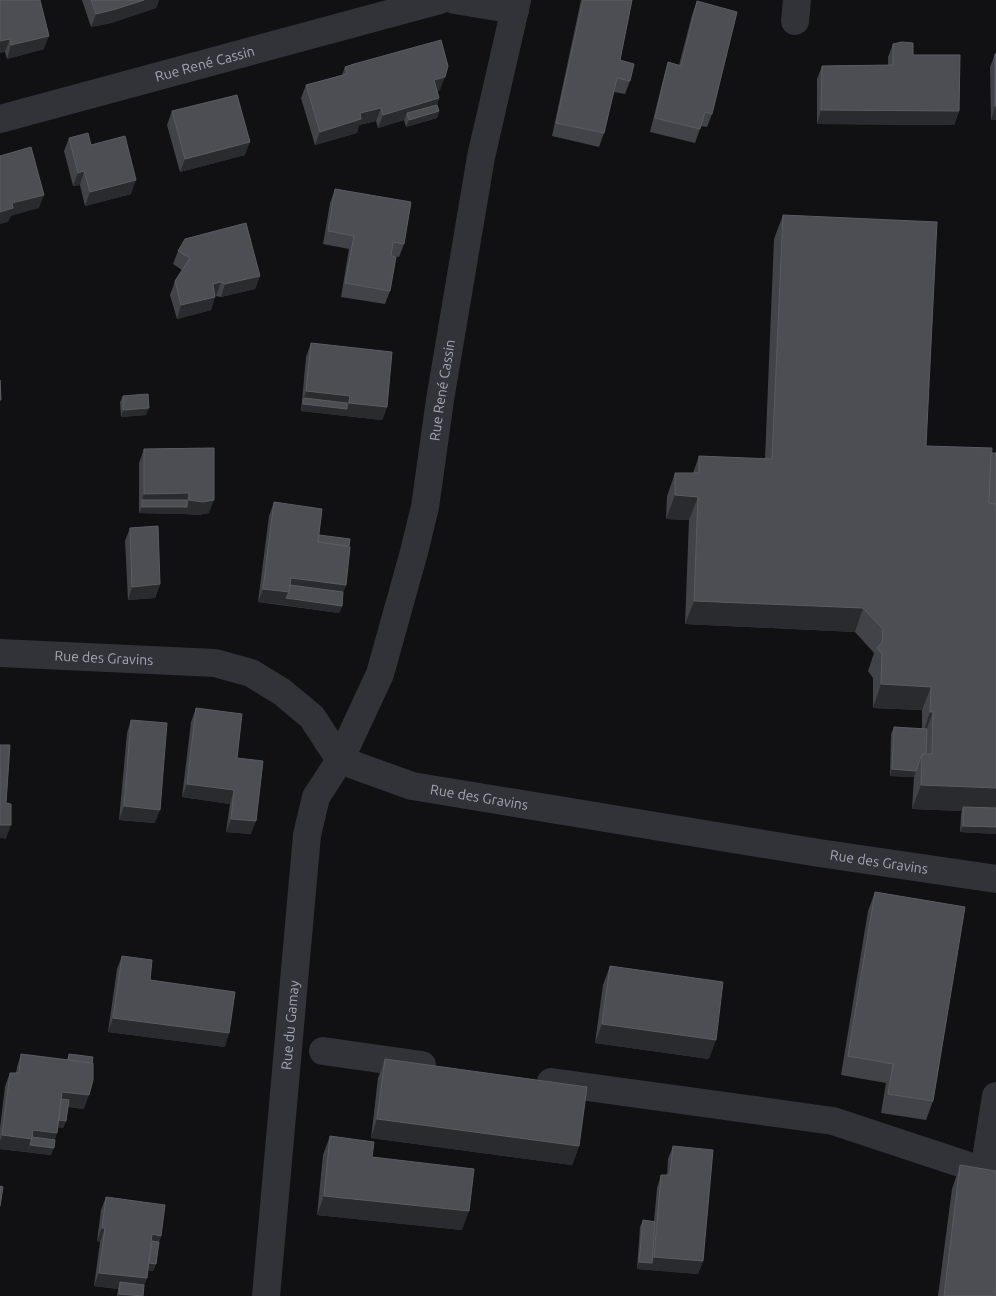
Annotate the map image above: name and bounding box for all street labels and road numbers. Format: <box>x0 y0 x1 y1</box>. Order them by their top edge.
street label: Rue René Cassin <box>153 43 256 85</box>
street label: Rue René Cassin <box>426 338 458 442</box>
street label: Rue des Gravins <box>54 648 154 668</box>
street label: Rue des Gravins <box>429 781 529 813</box>
street label: Rue des Gravins <box>829 847 929 877</box>
street label: Rue du Gamay <box>278 979 302 1070</box>

